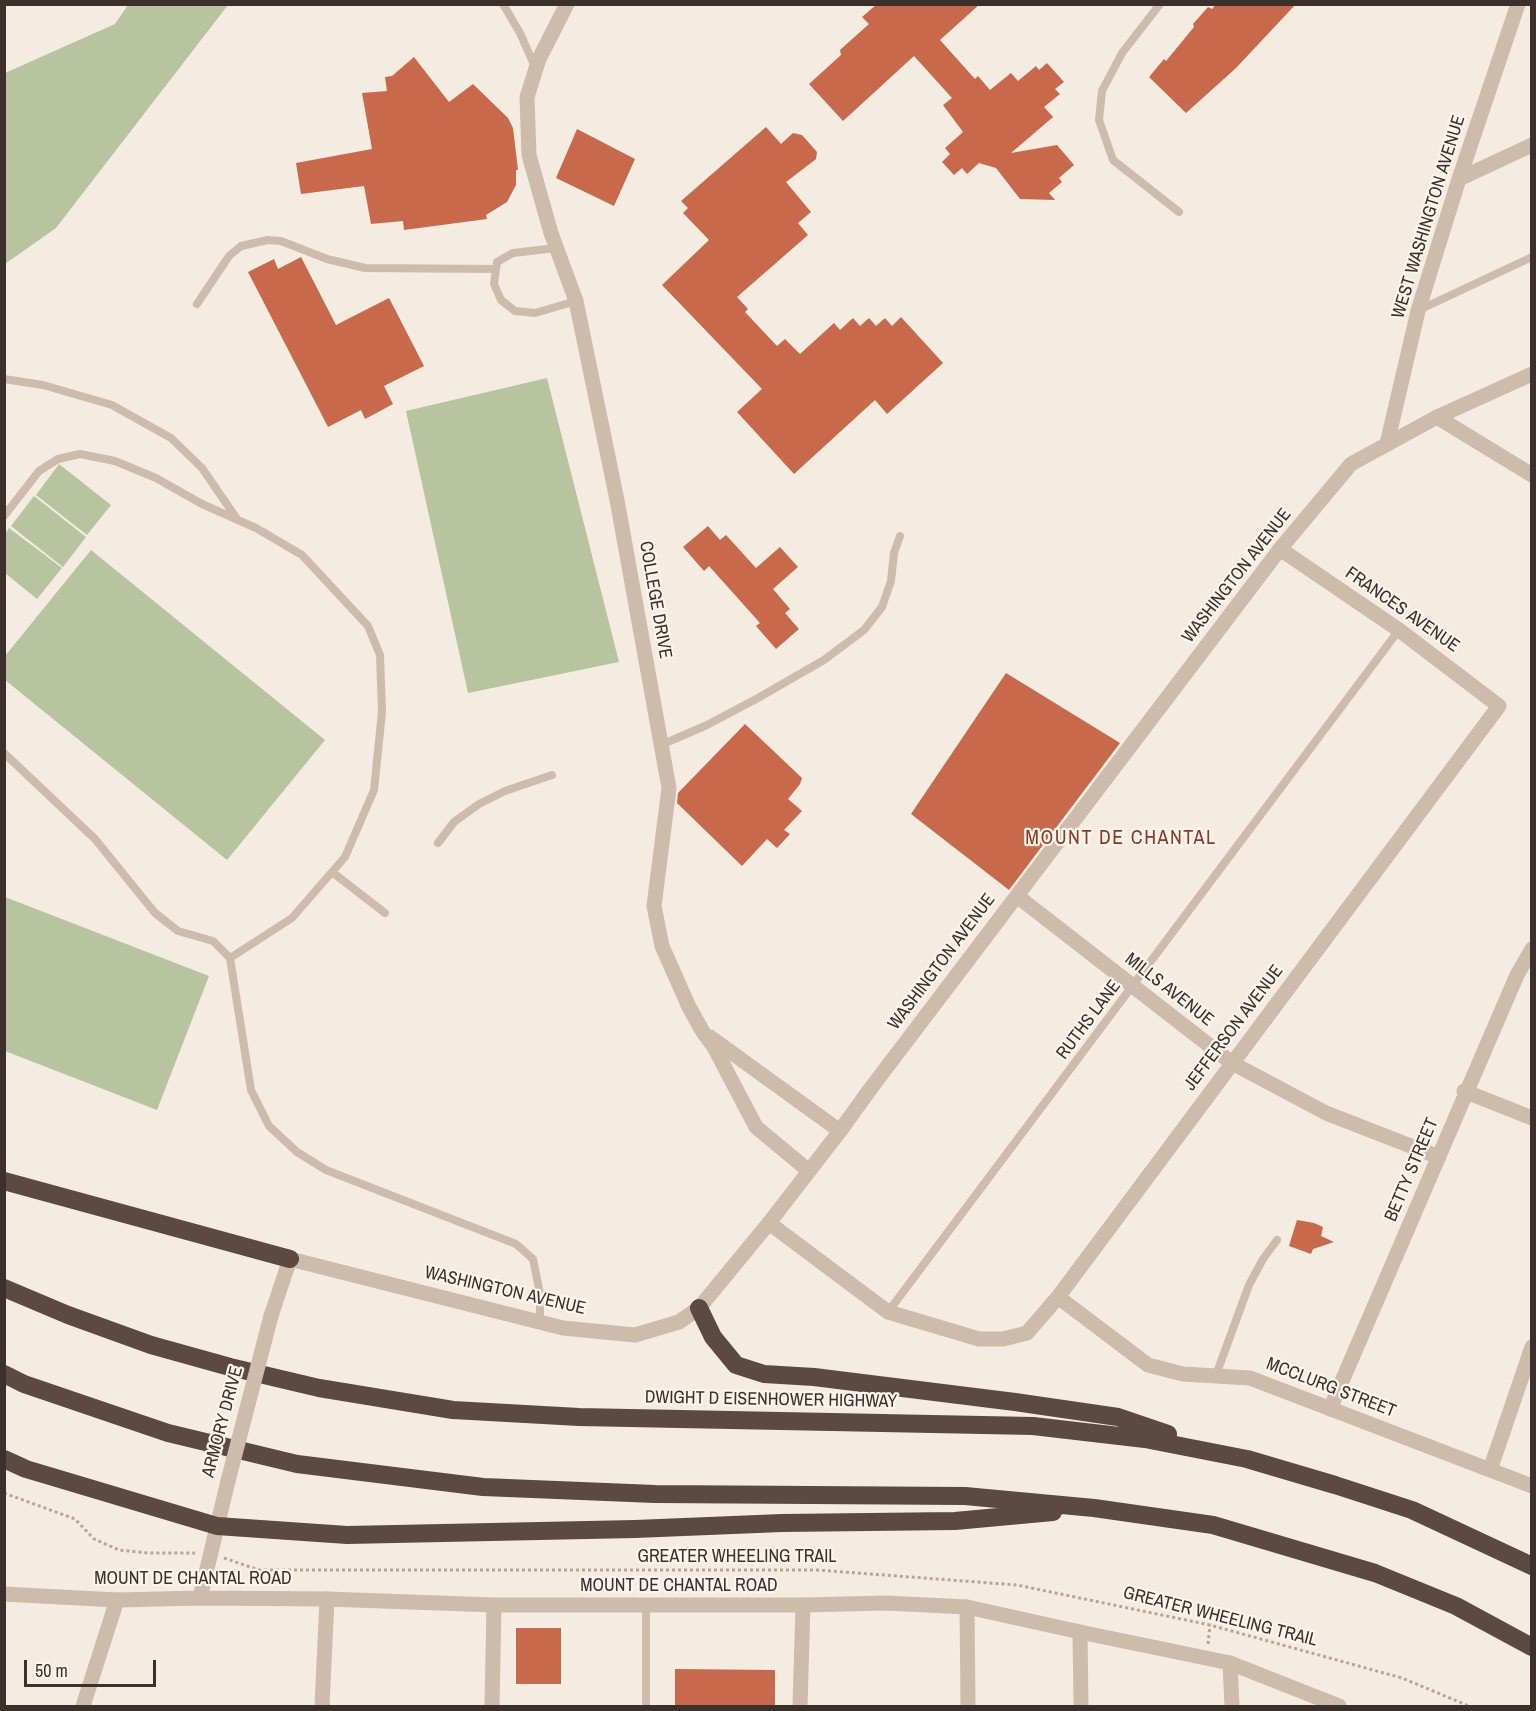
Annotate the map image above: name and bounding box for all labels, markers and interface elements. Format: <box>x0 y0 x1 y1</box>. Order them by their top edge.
street label: WEST WASHINGTON AVENUE <box>1388 113 1470 321</box>
street label: WASHINGTON AVENUE <box>1178 504 1296 648</box>
street label: COLLEGE DRIVE <box>634 540 676 660</box>
street label: FRANCES AVENUE <box>1341 563 1463 657</box>
district label: MOUNT DE CHANTAL <box>1025 827 1217 851</box>
street label: WASHINGTON AVENUE <box>884 890 1000 1034</box>
street label: MILLS AVENUE <box>1120 949 1218 1031</box>
street label: JEFFERSON AVENUE <box>1180 961 1288 1095</box>
street label: RUTHS LANE <box>1052 976 1126 1064</box>
street label: BETTY STREET <box>1381 1115 1443 1225</box>
street label: WASHINGTON AVENUE <box>422 1262 588 1320</box>
street label: MCCLURG STREET <box>1263 1353 1399 1423</box>
street label: ARMORY DRIVE <box>198 1364 248 1480</box>
street label: DWIGHT D EISENHOWER HIGHWAY <box>645 1387 897 1413</box>
street label: GREATER WHEELING TRAIL <box>637 1546 837 1568</box>
street label: MOUNT DE CHANTAL ROAD <box>94 1568 292 1590</box>
street label: MOUNT DE CHANTAL ROAD <box>580 1575 778 1597</box>
street label: GREATER WHEELING TRAIL <box>1121 1582 1319 1652</box>
scale bar <box>27 1648 159 1686</box>
text: 50 m <box>35 1658 68 1683</box>

